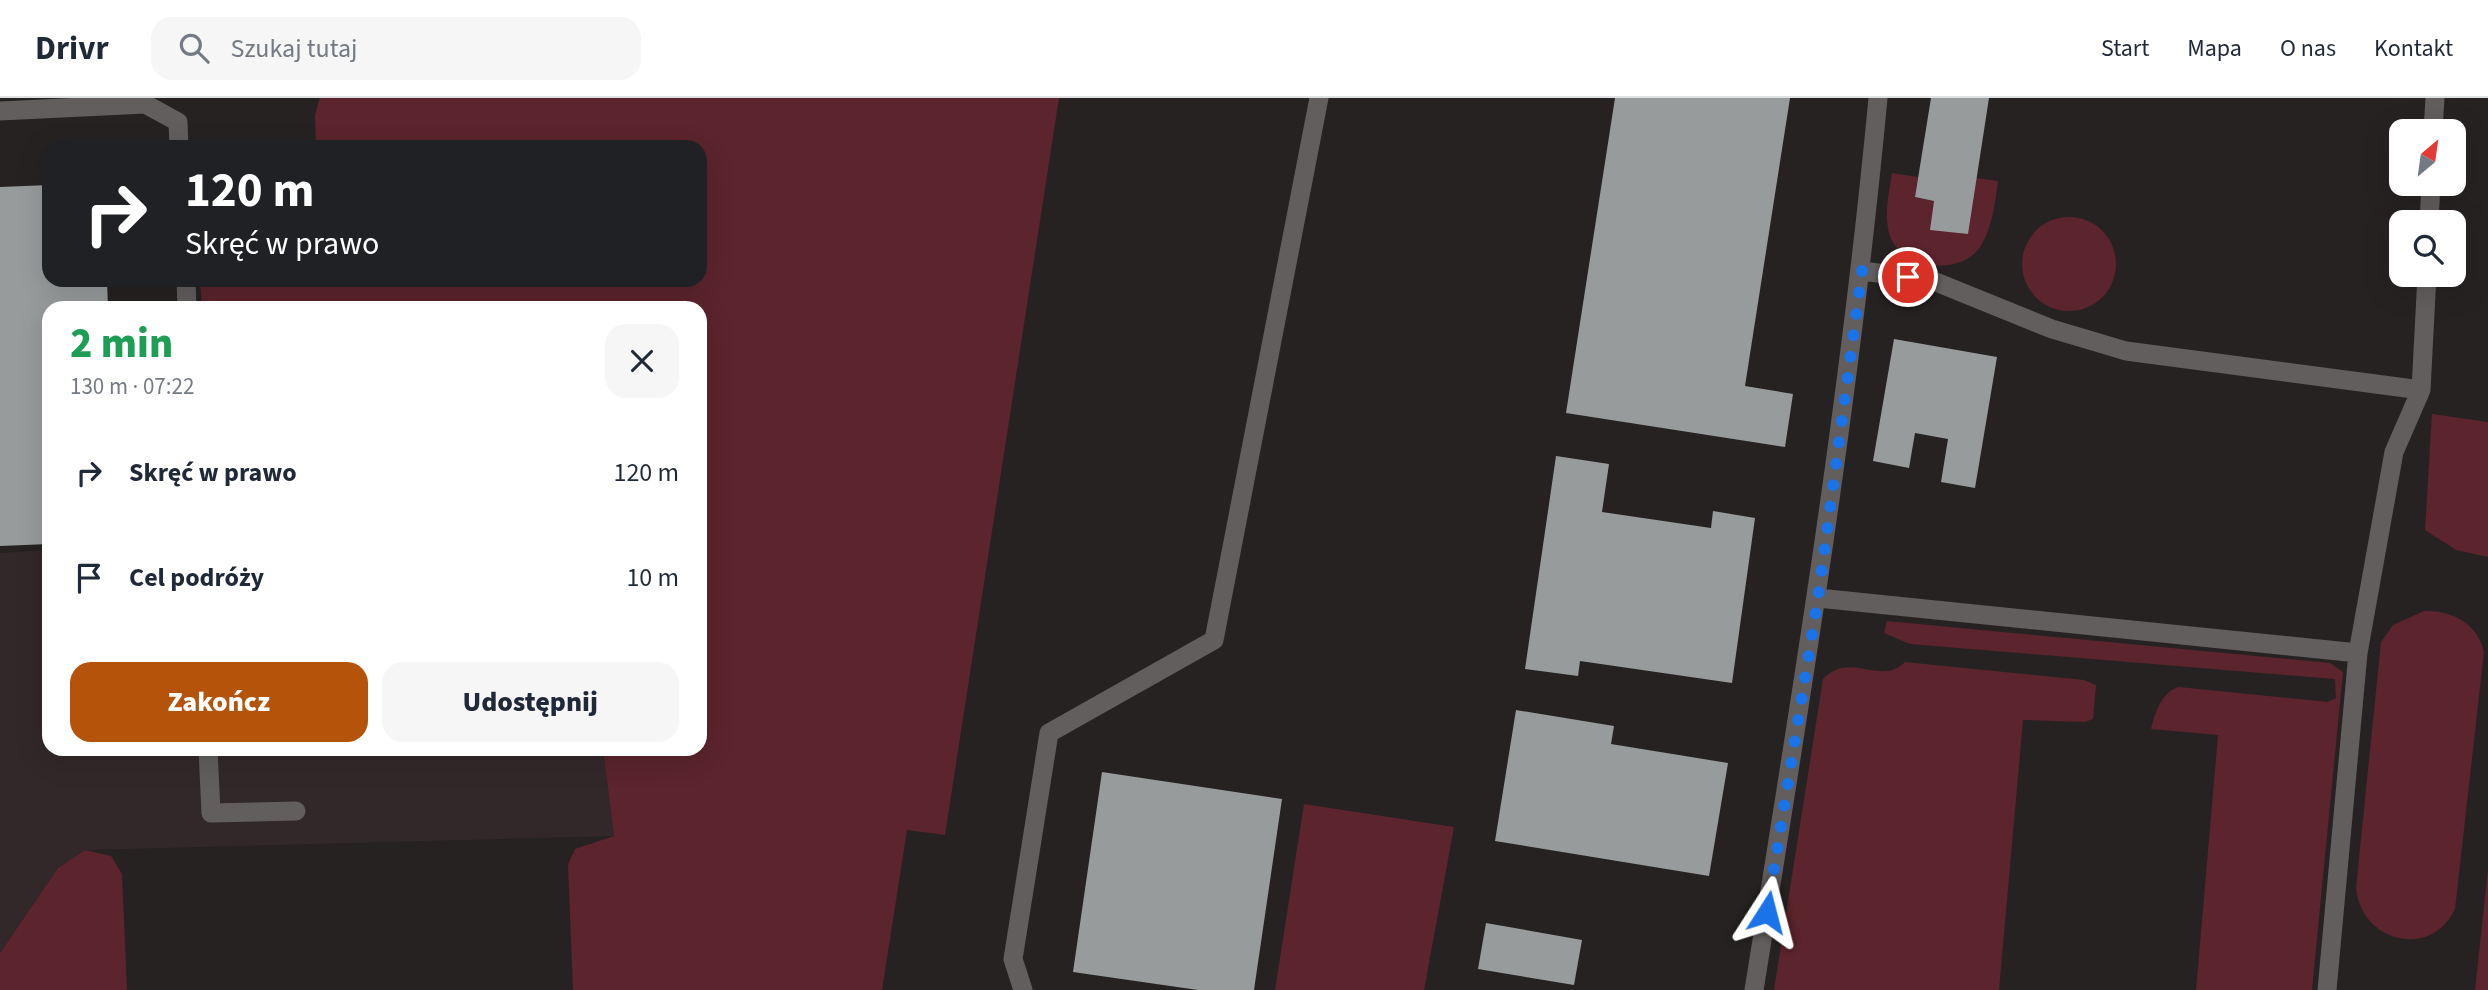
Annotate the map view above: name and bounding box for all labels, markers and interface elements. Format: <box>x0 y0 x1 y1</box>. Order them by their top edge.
search box <box>151 17 641 80</box>
text: Drivr <box>35 25 109 72</box>
icon: search <box>175 29 213 67</box>
text: Szukaj tutaj <box>231 30 357 67</box>
text: Start <box>2101 31 2149 66</box>
text: Mapa <box>2187 31 2242 66</box>
text: O nas <box>2280 31 2336 66</box>
text: Kontakt <box>2374 31 2453 66</box>
north arrow <box>2389 119 2466 196</box>
map controls <box>2389 119 2466 287</box>
text: 120 m <box>185 156 314 226</box>
icon: right <box>70 168 161 259</box>
button: search <box>2389 210 2466 287</box>
text: Skręć w prawo <box>185 221 379 267</box>
pin <box>1878 247 1938 307</box>
icon: arrive <box>1889 258 1927 296</box>
text: 2 min <box>70 314 173 374</box>
button: close <box>605 324 679 398</box>
text: 130 m · 07:22 <box>70 370 194 403</box>
icon: right <box>70 454 108 492</box>
text: Skręć w prawo <box>129 454 297 491</box>
text: 120 m <box>613 454 679 491</box>
icon: arrive <box>70 559 108 597</box>
text: Cel podróży <box>129 559 264 596</box>
text: 10 m <box>626 559 679 596</box>
button: Zakończ <box>70 662 368 742</box>
button: Udostępnij <box>382 662 679 742</box>
position arrow <box>1730 875 1804 949</box>

